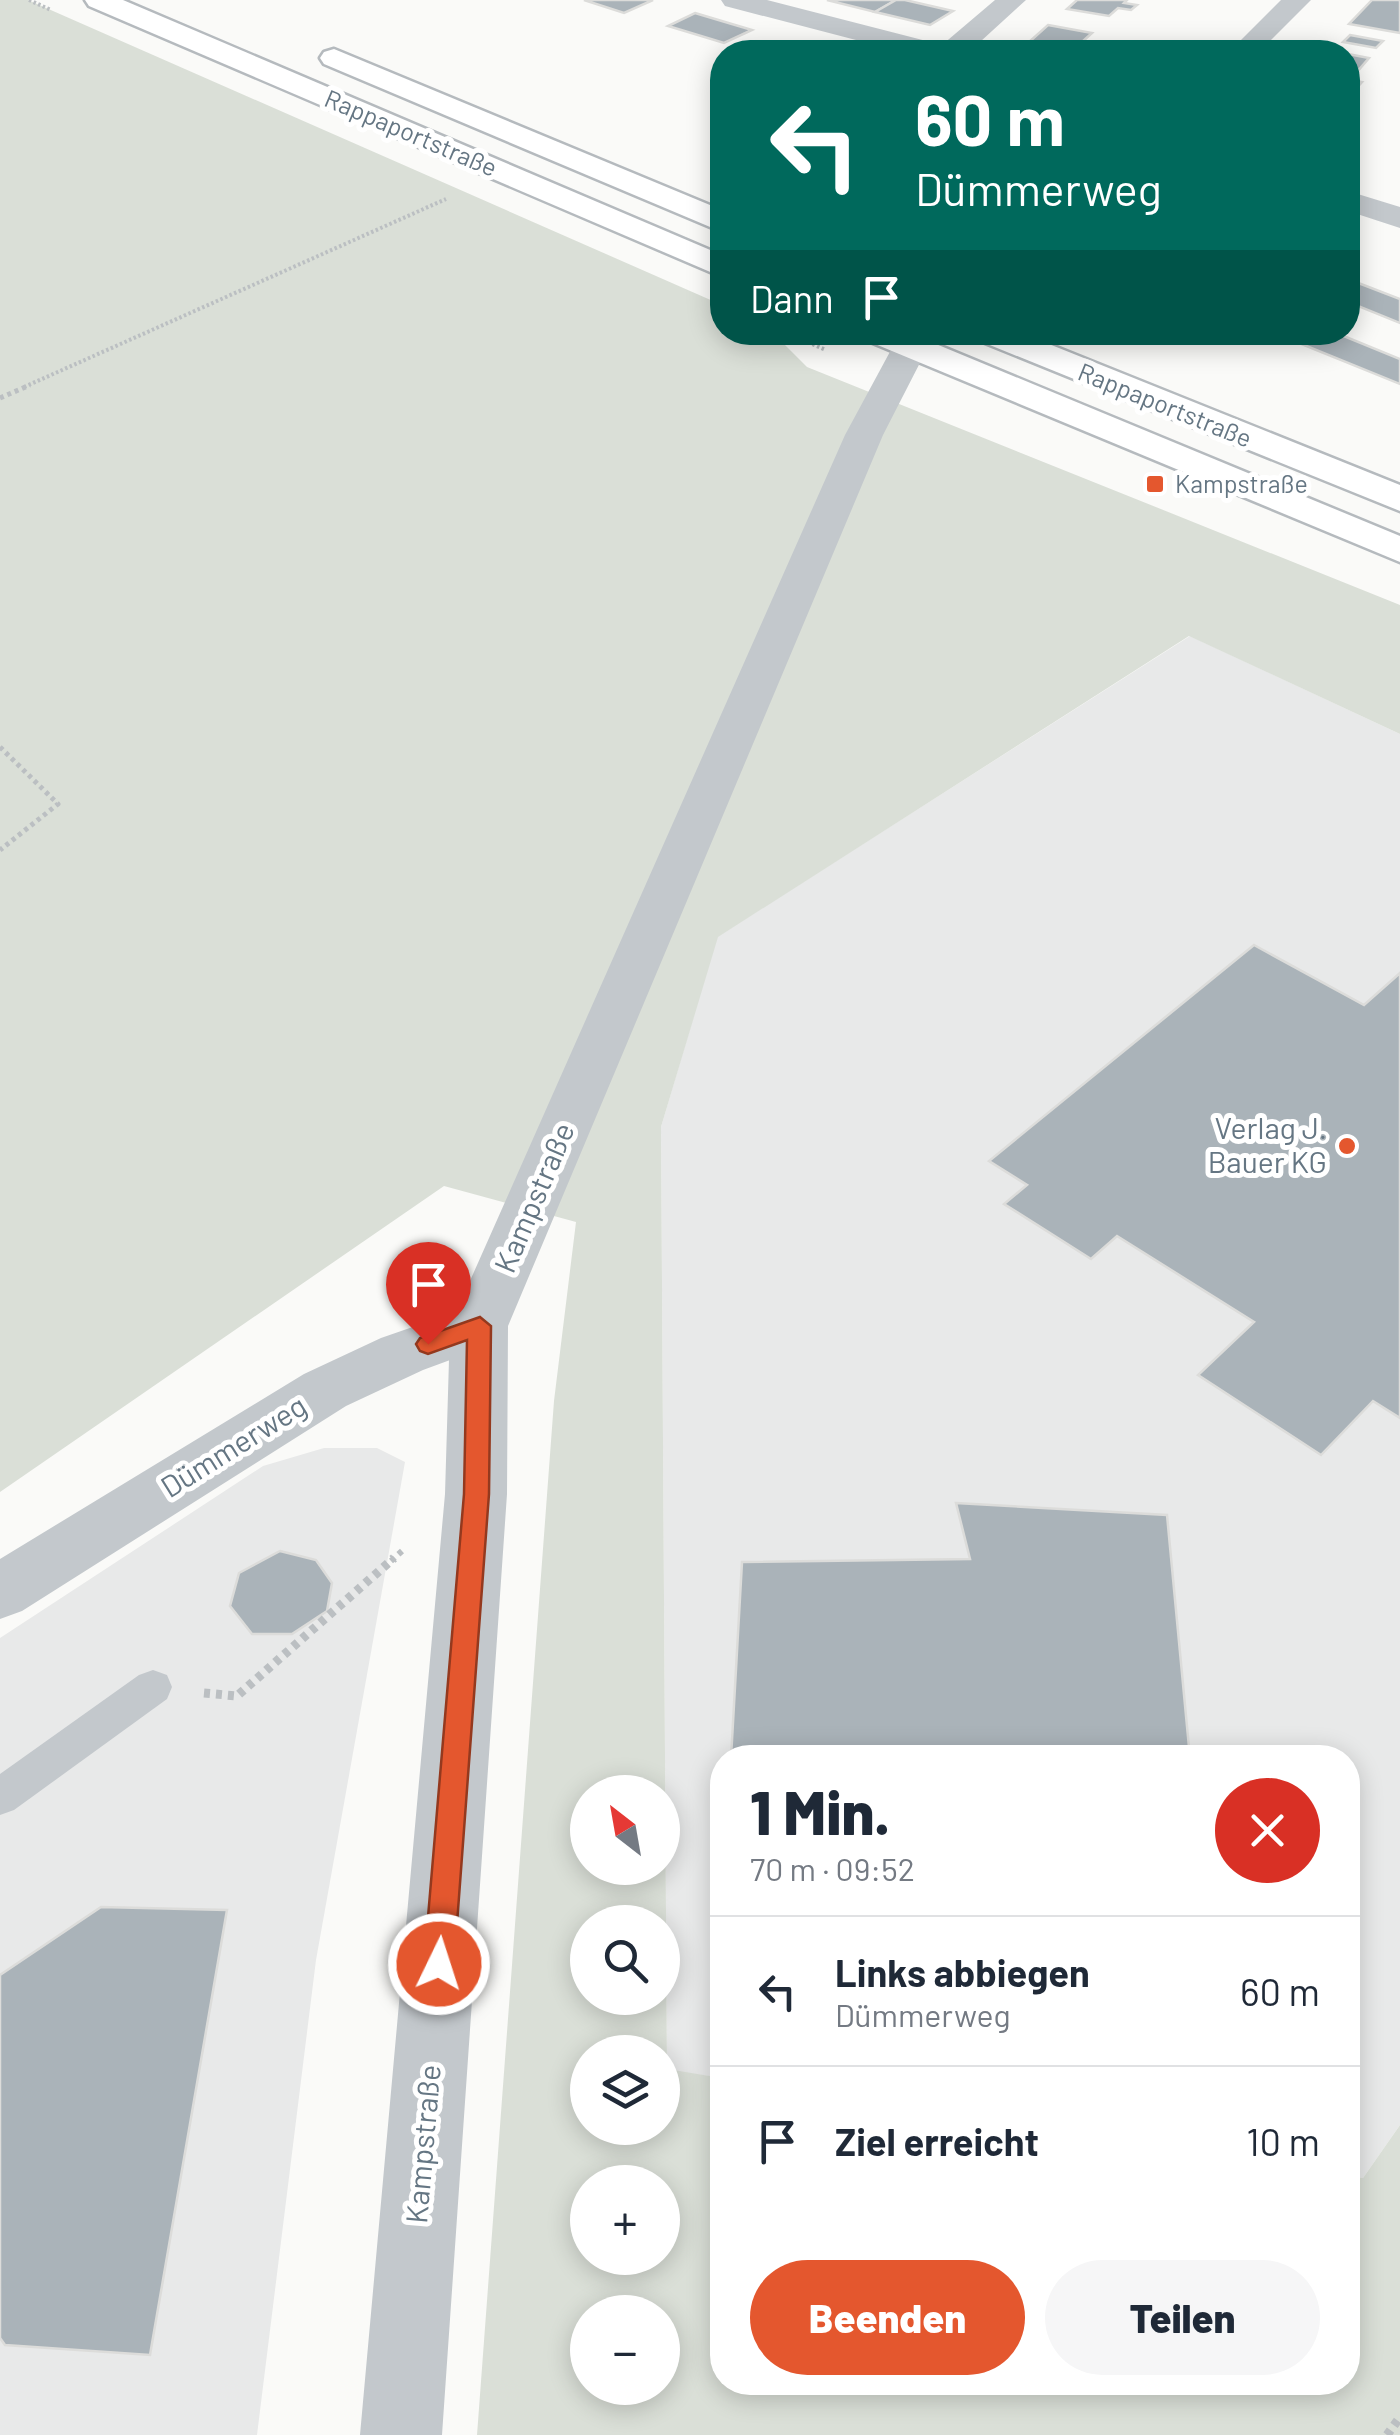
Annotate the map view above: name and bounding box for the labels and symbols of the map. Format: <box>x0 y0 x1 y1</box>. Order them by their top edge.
street label: Rappaportstraße <box>321 82 502 182</box>
street label: Rappaportstraße <box>1074 356 1256 453</box>
place label: Kampstraße <box>1175 468 1308 498</box>
marker: Kampstraße <box>1144 473 1166 495</box>
place label: Verlag J. Bauer KG <box>1208 1109 1327 1179</box>
street label: Kampstraße <box>485 1117 581 1278</box>
marker: Verlag J. Bauer KG <box>1336 1135 1358 1157</box>
pin <box>386 1242 471 1345</box>
street label: Dümmerweg <box>154 1386 312 1504</box>
north arrow <box>570 1775 680 1885</box>
position arrow <box>387 1912 491 2016</box>
street label: Kampstraße <box>397 2063 447 2225</box>

